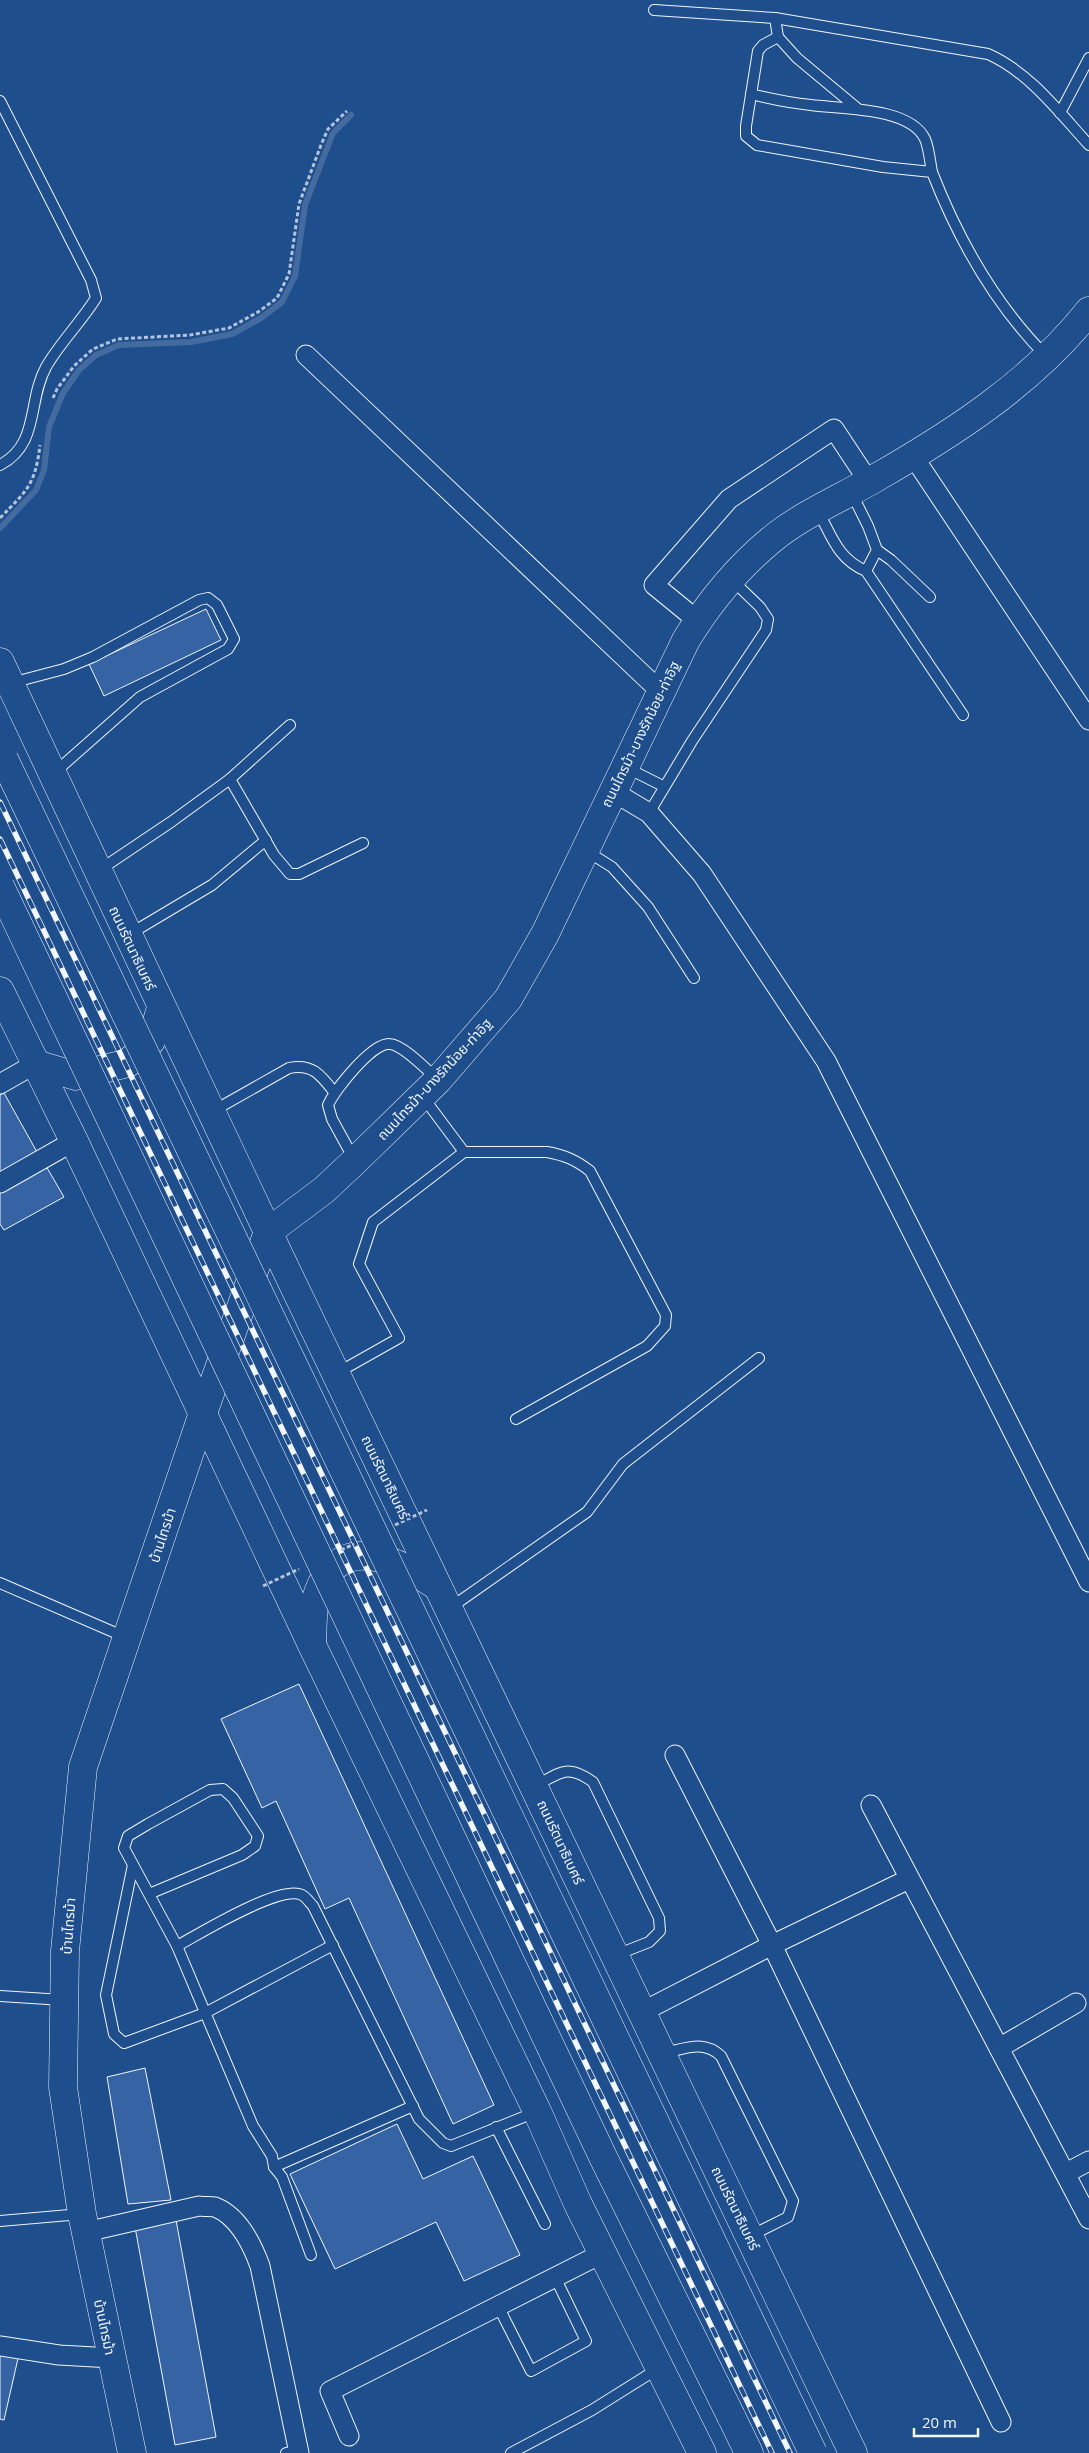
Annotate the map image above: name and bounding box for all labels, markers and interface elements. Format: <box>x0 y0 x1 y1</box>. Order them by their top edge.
street label: ถนนไทรม้า-บางรักน้อย-ท่าอิฐ <box>596 658 684 810</box>
street label: ถนนรัตนาธิเบศร์ <box>105 903 161 994</box>
street label: ถนนไทรม้า-บางรักน้อย-ท่าอิฐ <box>372 1014 496 1144</box>
street label: ถนนรัตนาธิเบศร์ <box>357 1432 415 1523</box>
street label: บ้านไทรม้า <box>144 1505 180 1565</box>
street label: ถนนรัตนาธิเบศร์ <box>533 1797 589 1888</box>
street label: บ้านไทรม้า <box>57 1897 79 1955</box>
street label: ถนนรัตนาธิเบศร์ <box>707 2163 765 2254</box>
street label: บ้านไทรม้า <box>90 2297 120 2357</box>
scale bar <box>914 2406 978 2438</box>
text: 20 m <box>922 2412 957 2432</box>

